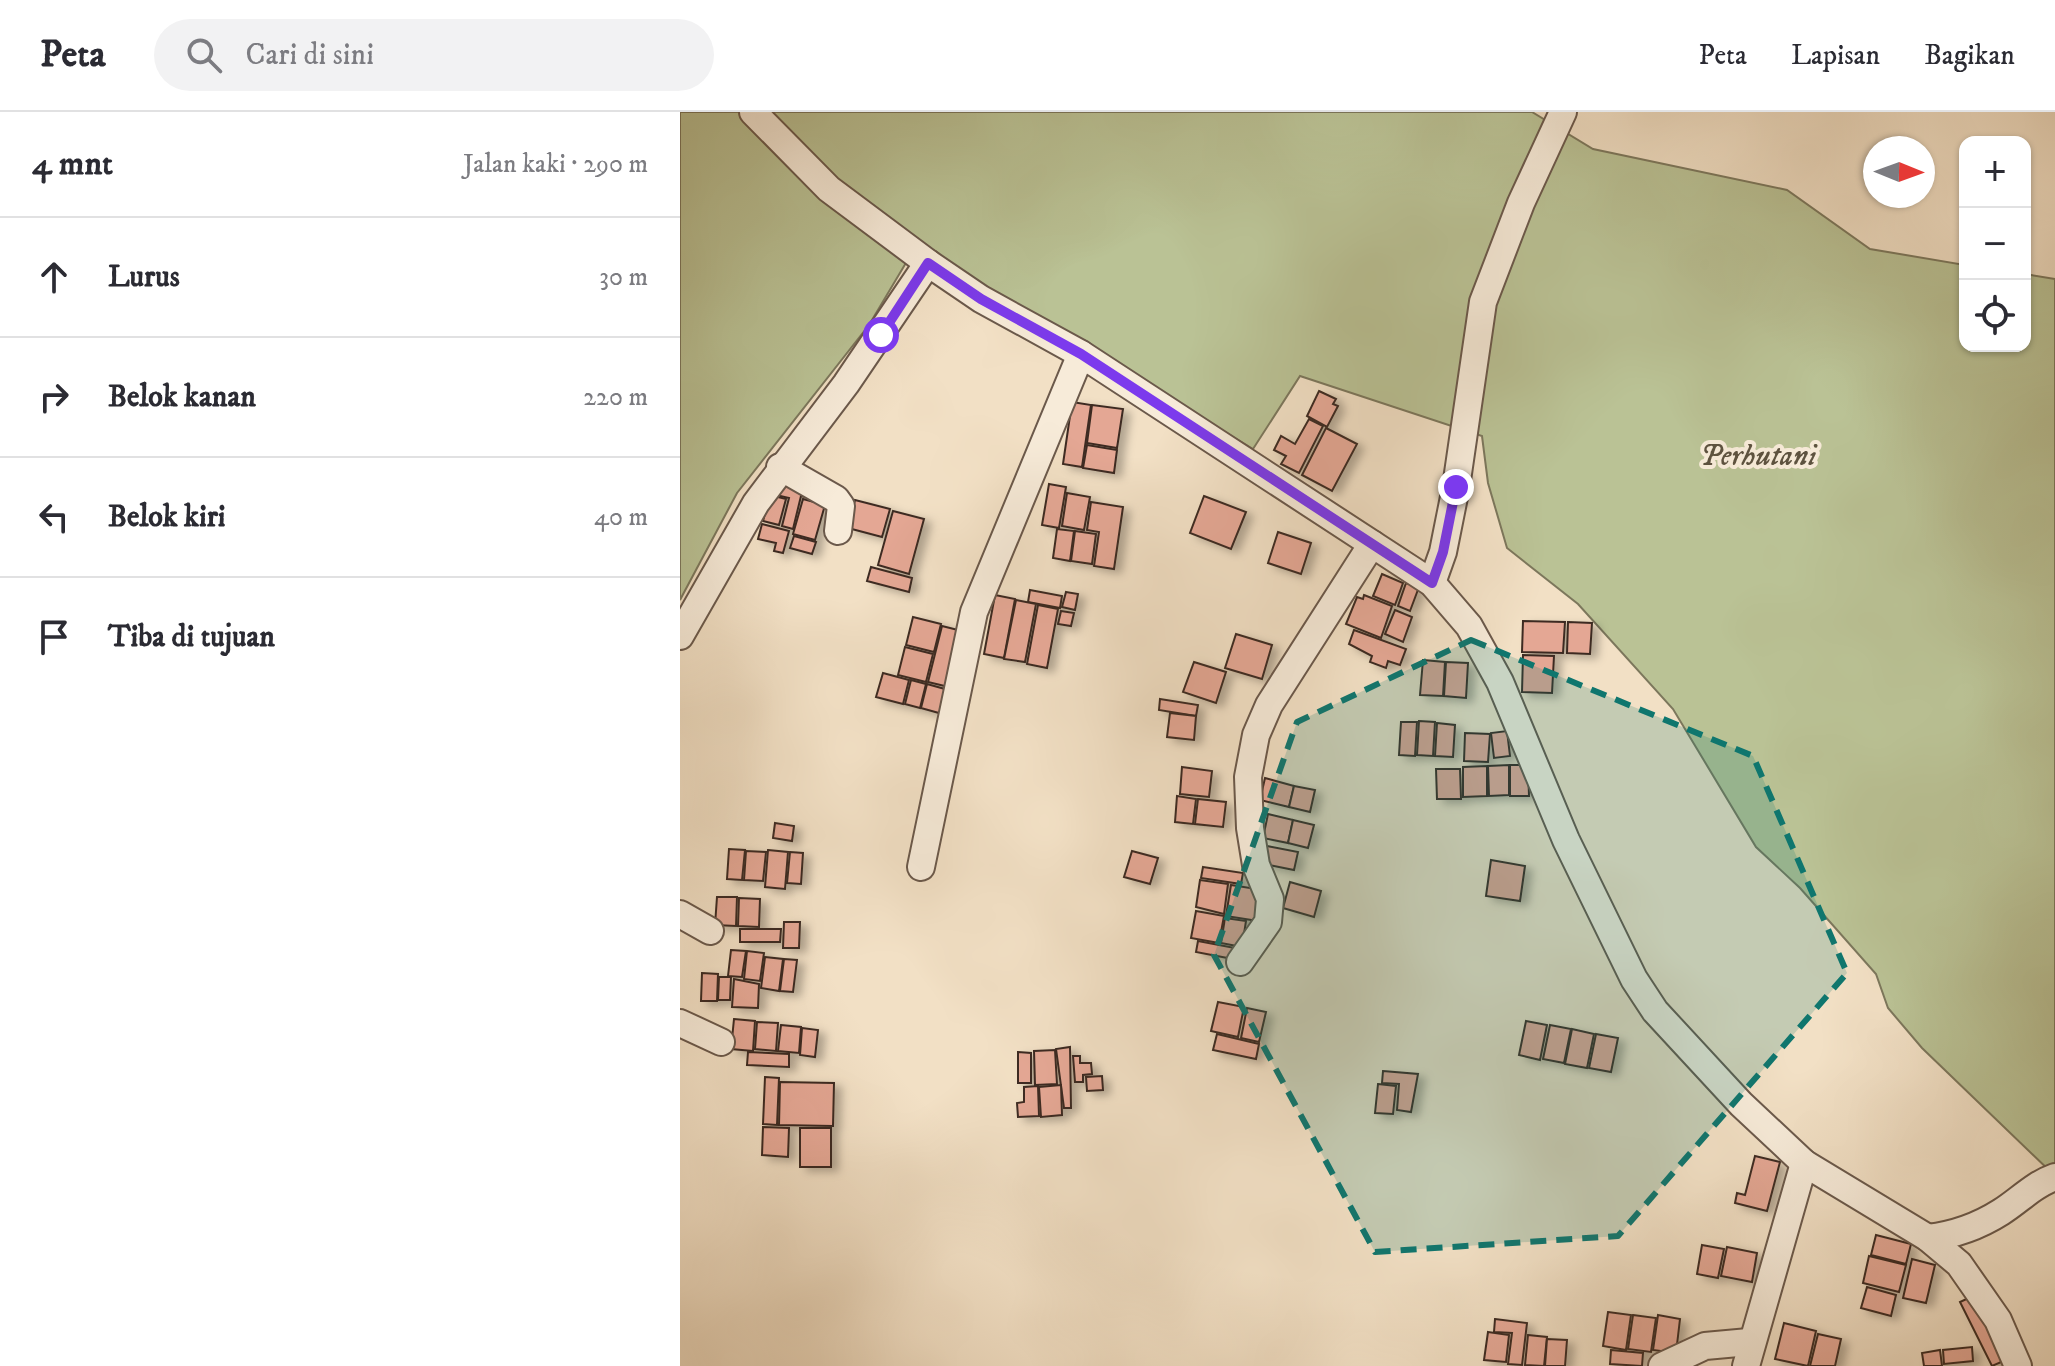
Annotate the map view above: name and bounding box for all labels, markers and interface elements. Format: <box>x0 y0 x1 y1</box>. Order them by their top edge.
search box <box>154 19 714 91</box>
text: Peta <box>40 31 106 79</box>
icon: search <box>182 33 226 77</box>
text: Cari di sini <box>246 37 374 74</box>
text: Peta <box>1699 38 1747 73</box>
text: Lapisan <box>1791 38 1880 73</box>
text: Bagikan <box>1924 38 2015 73</box>
north arrow <box>1863 136 1935 208</box>
map controls <box>1959 136 2031 352</box>
button: + <box>1959 136 2031 208</box>
text: 4 mnt <box>32 143 113 185</box>
text: Jalan kaki · 290 m <box>463 148 648 181</box>
button: − <box>1959 208 2031 280</box>
icon: ahead <box>32 255 76 299</box>
text: Lurus <box>108 259 180 296</box>
text: 30 m <box>599 261 648 294</box>
button: locate <box>1959 280 2031 352</box>
route start <box>863 317 899 353</box>
icon: right <box>32 375 76 419</box>
text: Belok kanan <box>108 379 256 416</box>
text: 220 m <box>583 381 648 414</box>
park label: Perhutani <box>1700 438 1818 475</box>
route end <box>1438 469 1474 505</box>
icon: left <box>32 495 76 539</box>
text: Belok kiri <box>108 499 226 536</box>
text: 40 m <box>594 501 648 534</box>
icon: arrive <box>32 615 76 659</box>
text: Tiba di tujuan <box>108 619 275 656</box>

